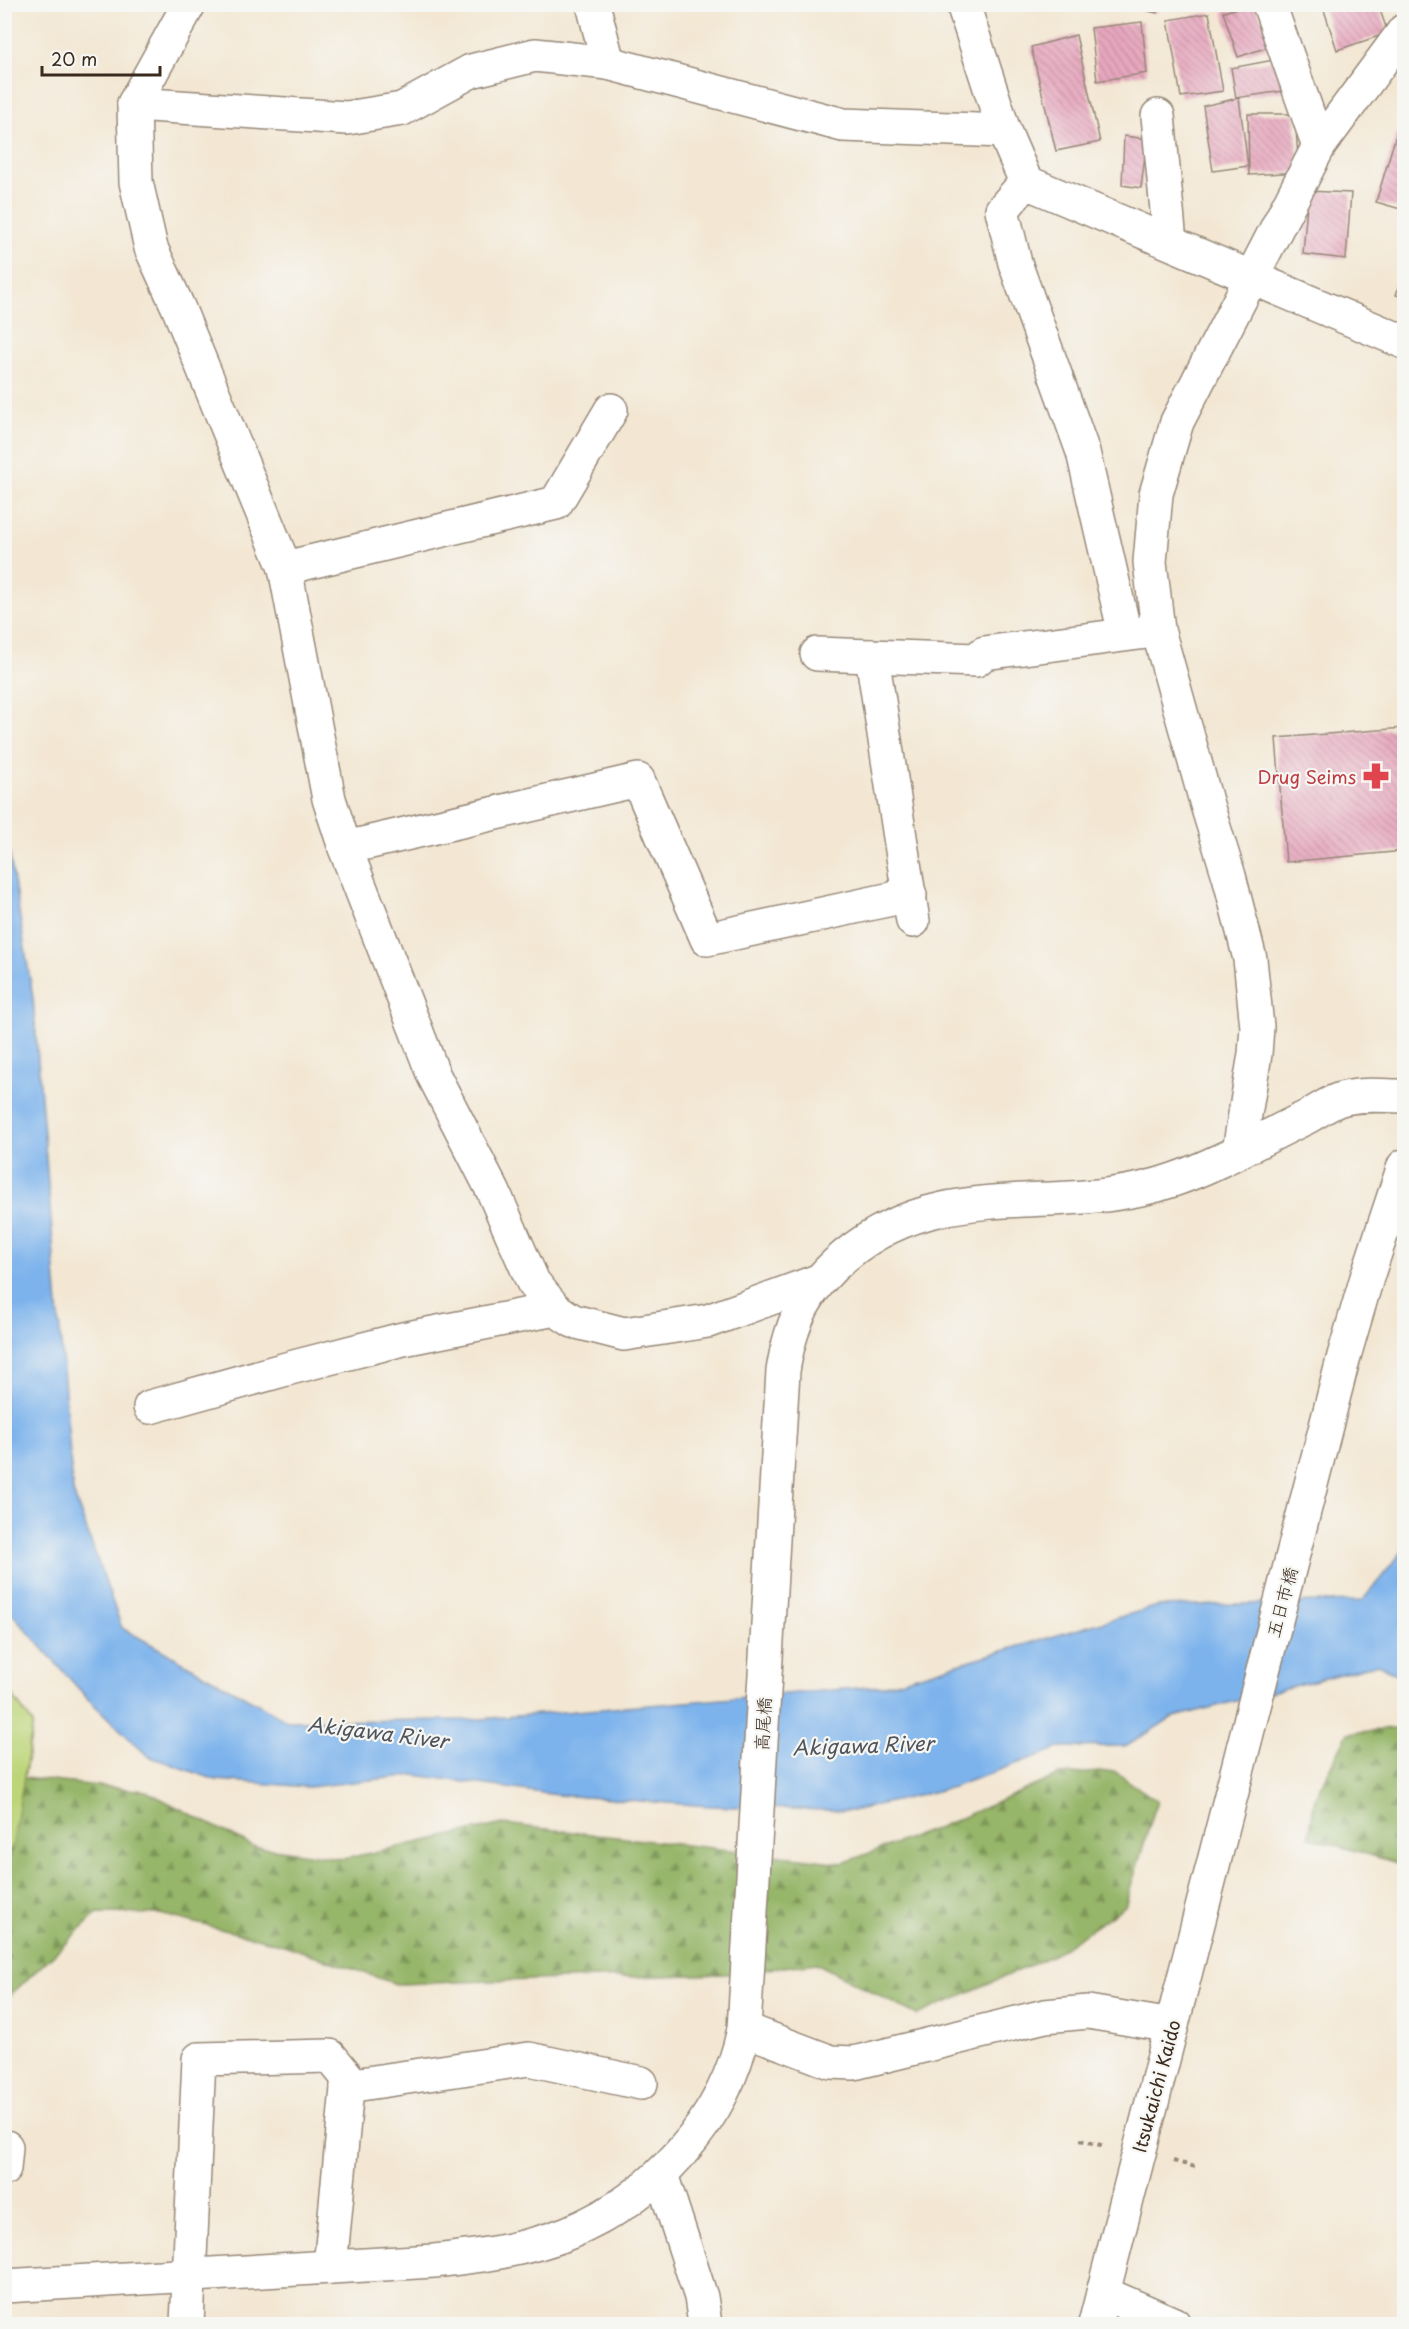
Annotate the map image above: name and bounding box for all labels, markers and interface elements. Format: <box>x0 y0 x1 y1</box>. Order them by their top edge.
scale bar <box>42 39 160 77</box>
text: 20 m <box>51 45 97 72</box>
pharmacy icon: Drug Seims <box>1361 761 1391 791</box>
place label: Drug Seims <box>1257 763 1356 790</box>
street label: 五日市橋 <box>1259 1564 1303 1640</box>
street label: 高尾橋 <box>747 1696 777 1752</box>
water label: Akigawa River <box>306 1709 453 1756</box>
water label: Akigawa River <box>792 1727 937 1762</box>
street label: Itsukaichi Kaido <box>1125 2017 1187 2155</box>

